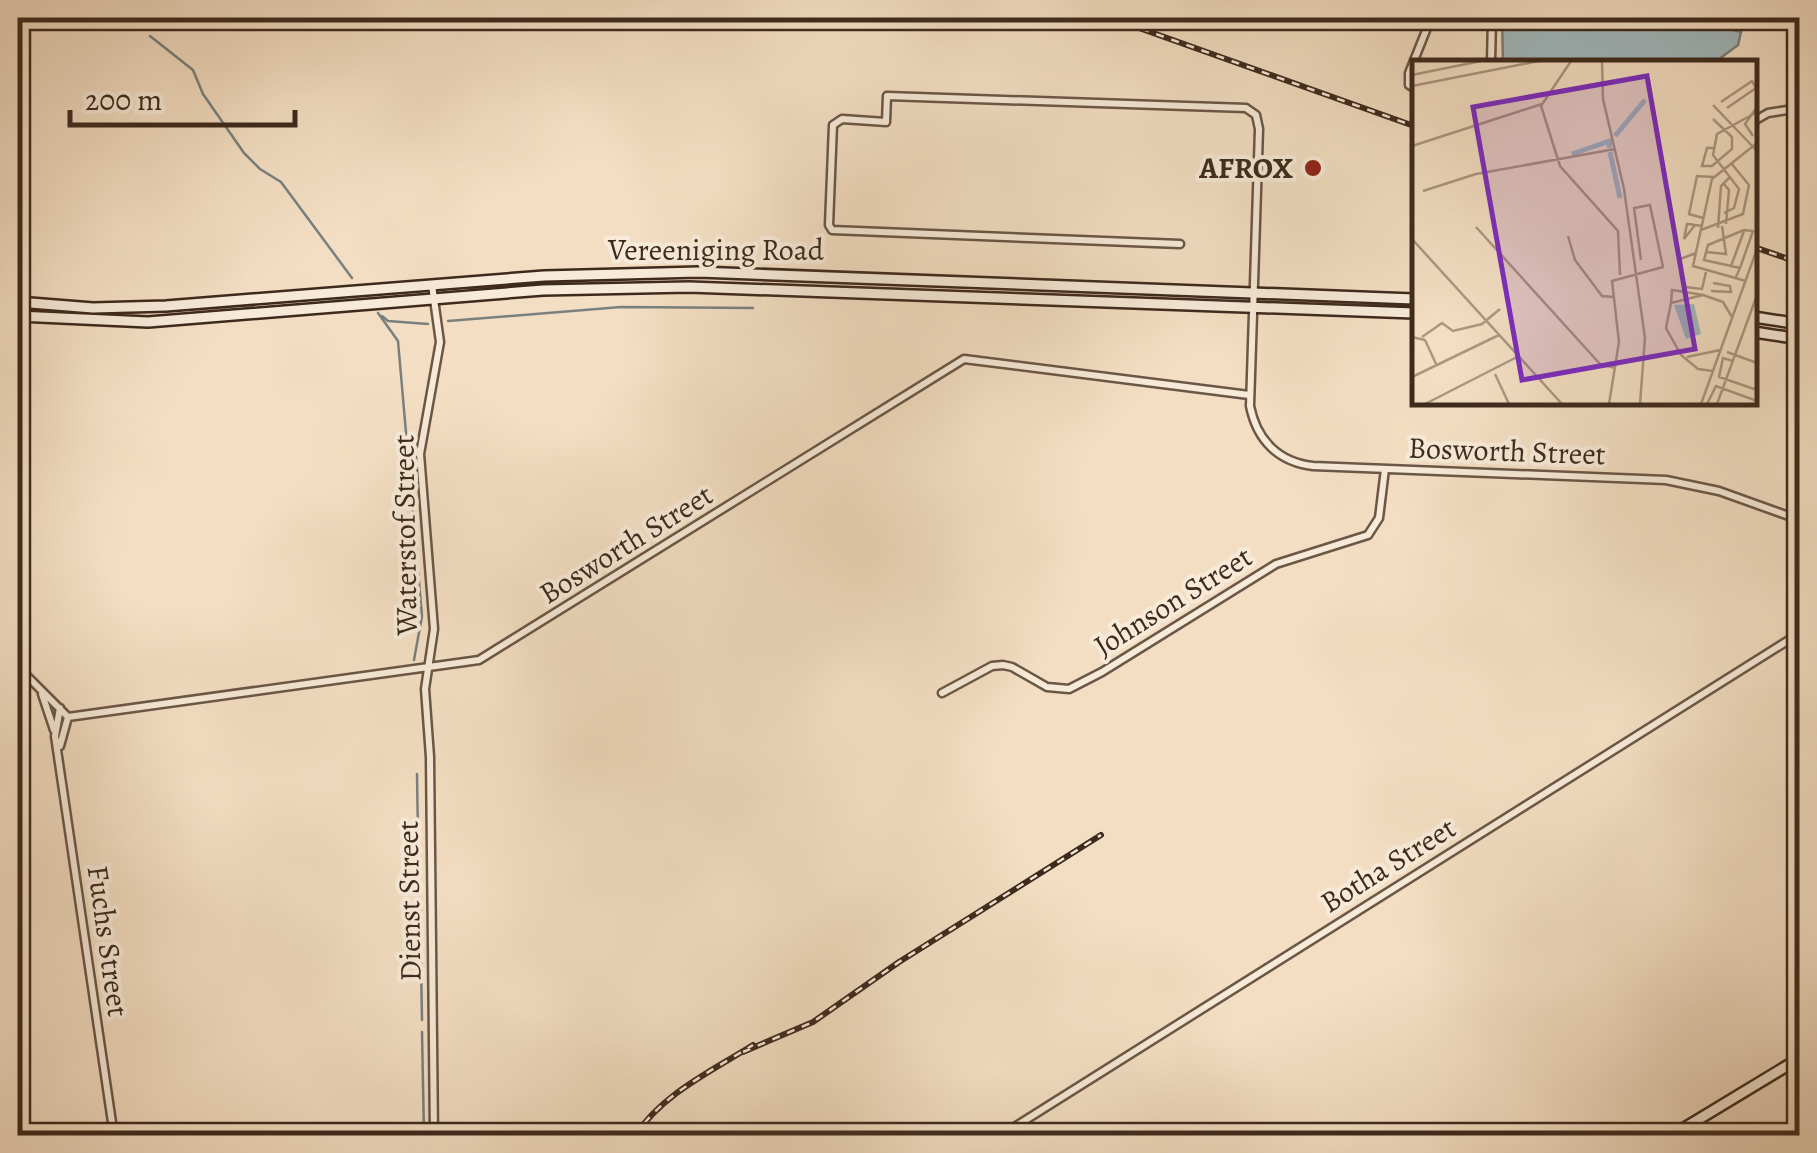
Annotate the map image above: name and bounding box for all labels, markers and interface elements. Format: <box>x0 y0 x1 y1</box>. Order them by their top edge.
inset map <box>1412 60 1757 405</box>
scale bar <box>70 65 295 127</box>
text: 200 m <box>85 80 162 120</box>
place label: AFROX <box>1198 148 1294 188</box>
marker: AFROX <box>1302 157 1324 179</box>
street label: Vereeniging Road <box>607 230 825 270</box>
street label: Bosworth Street <box>1408 428 1606 474</box>
street label: Waterstof Street <box>383 434 427 637</box>
street label: Bosworth Street <box>532 475 720 613</box>
street label: Johnson Street <box>1086 537 1260 665</box>
street label: Botha Street <box>1313 808 1463 922</box>
street label: Dienst Street <box>388 820 430 982</box>
street label: Fuchs Street <box>78 863 138 1019</box>

